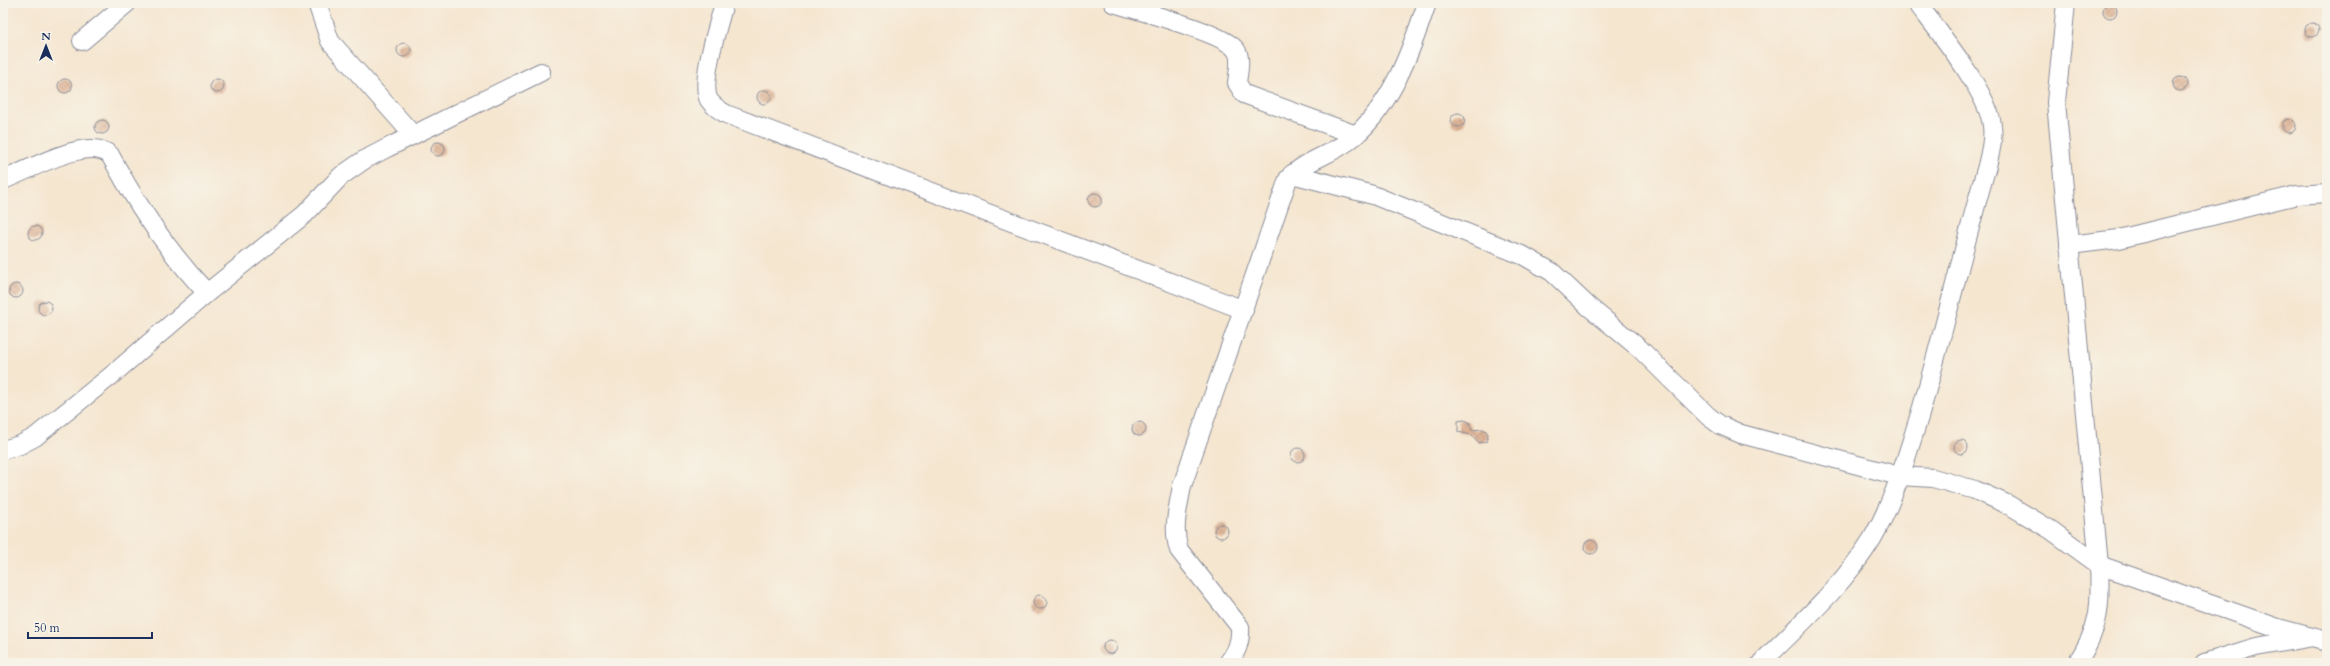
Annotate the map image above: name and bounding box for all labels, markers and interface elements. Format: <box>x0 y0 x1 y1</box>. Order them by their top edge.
north arrow <box>26 26 66 66</box>
text: N <box>41 29 51 44</box>
scale bar <box>28 614 152 640</box>
text: 50 m <box>34 620 61 636</box>

